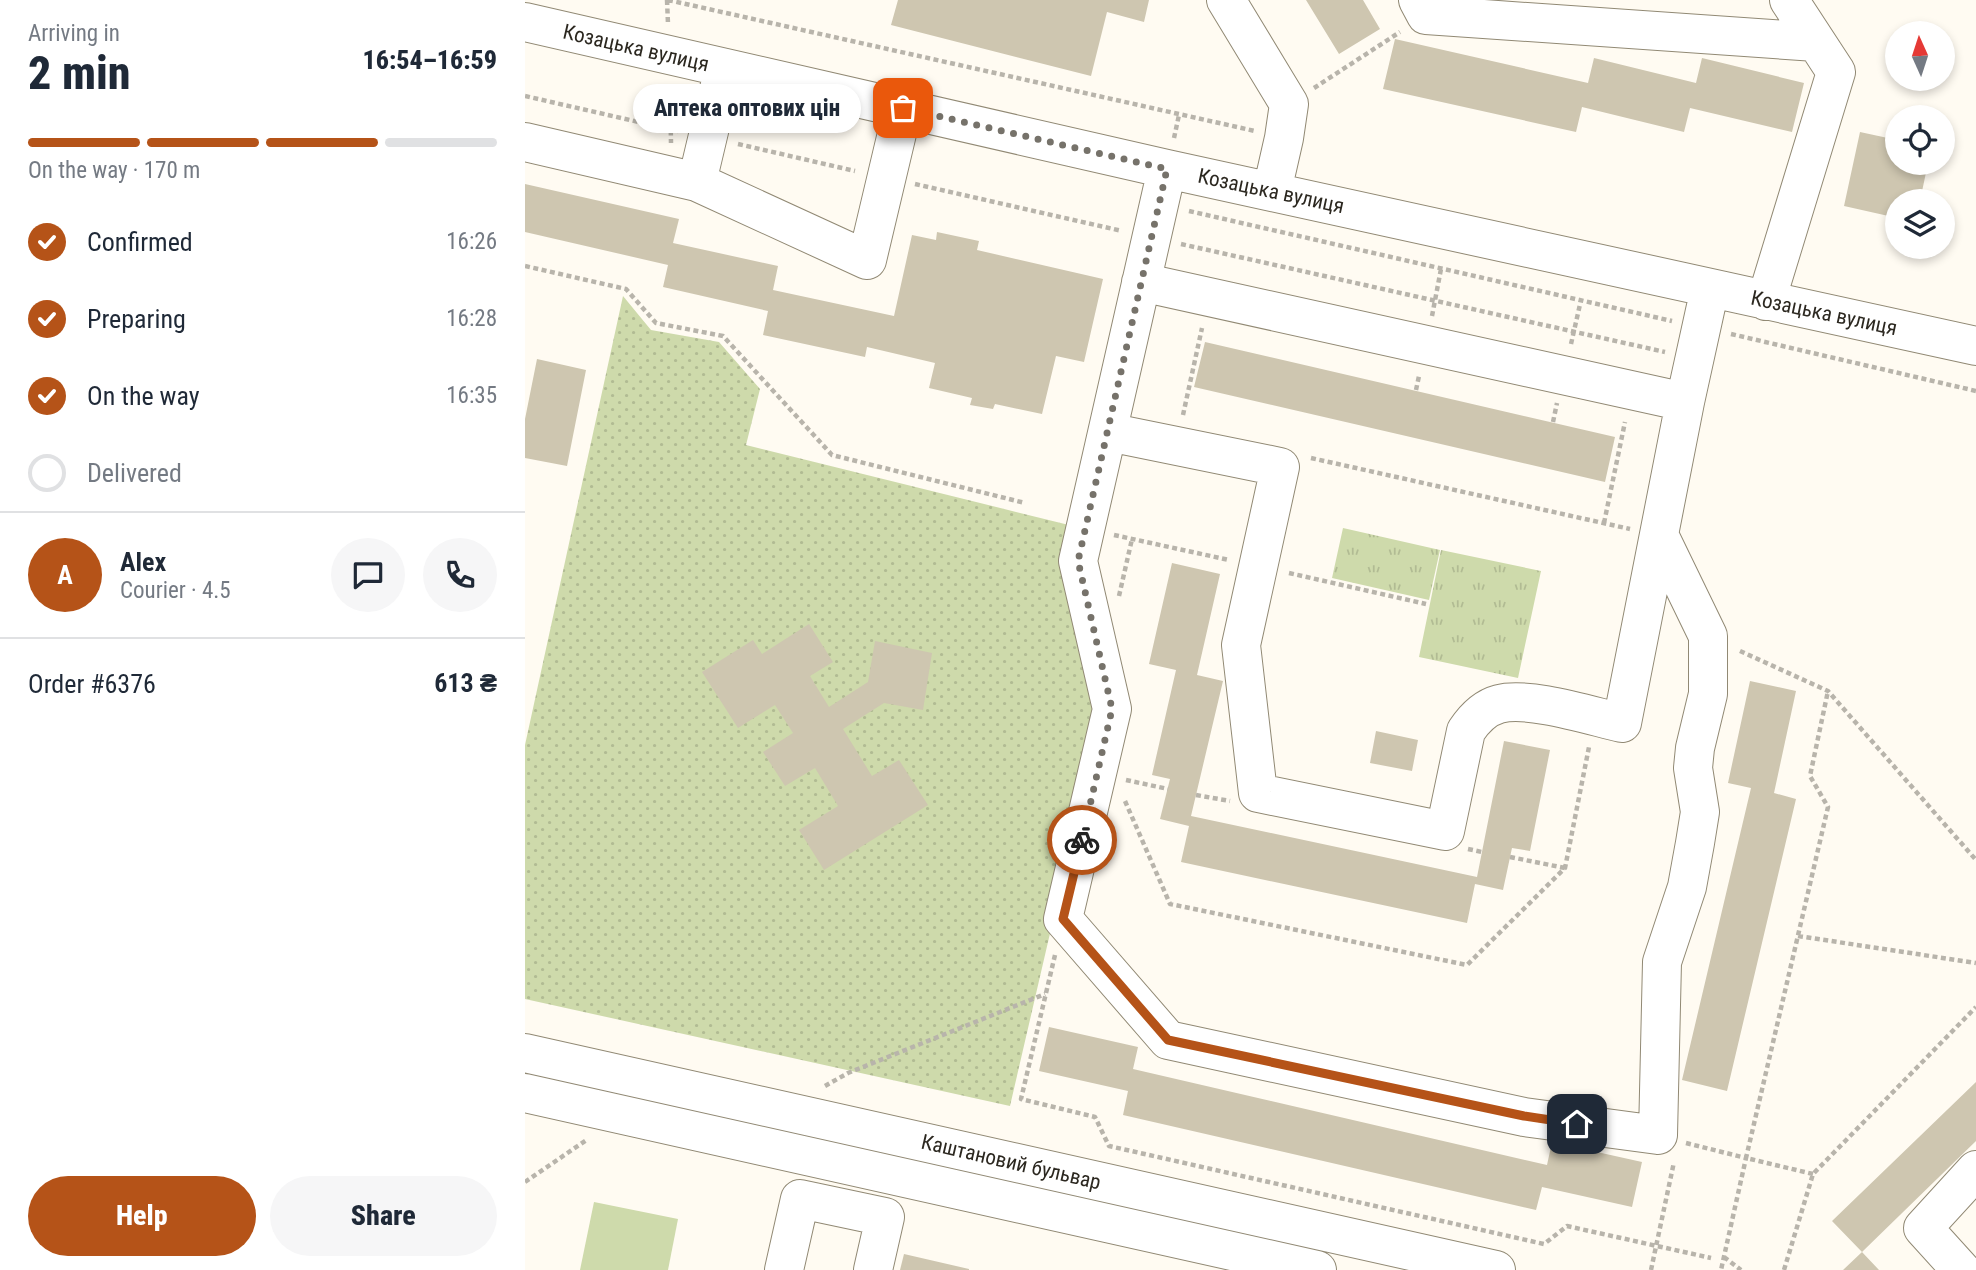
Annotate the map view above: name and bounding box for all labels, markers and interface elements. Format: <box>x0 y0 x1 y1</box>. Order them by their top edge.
text: Arriving in <box>28 20 120 47</box>
street label: Козацька вулиця <box>561 20 711 76</box>
north arrow <box>1885 21 1955 91</box>
map controls <box>1885 21 1955 259</box>
text: 16:54–16:59 <box>363 45 497 75</box>
text: 2 min <box>28 46 131 100</box>
pin <box>873 78 933 138</box>
callout: Аптека оптових цін <box>633 84 861 132</box>
icon: bag <box>884 89 922 127</box>
text: Аптека оптових цін <box>654 95 840 122</box>
button: locate <box>1885 105 1955 175</box>
text: On the way · 170 m <box>28 157 200 184</box>
street label: Козацька вулиця <box>1196 164 1346 218</box>
button: layers <box>1885 189 1955 259</box>
icon: check <box>28 223 66 261</box>
text: Confirmed <box>87 227 193 257</box>
text: 16:26 <box>446 228 497 255</box>
street label: Козацька вулиця <box>1749 286 1899 340</box>
icon: check <box>28 300 66 338</box>
text: Preparing <box>87 304 186 334</box>
text: 16:28 <box>446 305 497 332</box>
icon: check <box>28 377 66 415</box>
text: On the way <box>87 381 200 411</box>
text: 16:35 <box>446 382 497 409</box>
text: Delivered <box>87 458 182 488</box>
button: chat <box>331 538 405 612</box>
button: phone <box>423 538 497 612</box>
text: Alex <box>120 547 166 577</box>
text: A <box>57 560 73 590</box>
text: Courier · 4.5 <box>120 577 231 604</box>
text: 613 ₴ <box>434 668 497 698</box>
text: Order #6376 <box>28 669 156 699</box>
courier <box>1047 805 1117 875</box>
icon: bike <box>1063 821 1101 859</box>
pin <box>1547 1094 1607 1154</box>
icon: home <box>1558 1105 1596 1143</box>
street label: Каштановий бульвар <box>919 1130 1103 1194</box>
button: Help <box>28 1176 256 1256</box>
button: Share <box>270 1176 497 1256</box>

